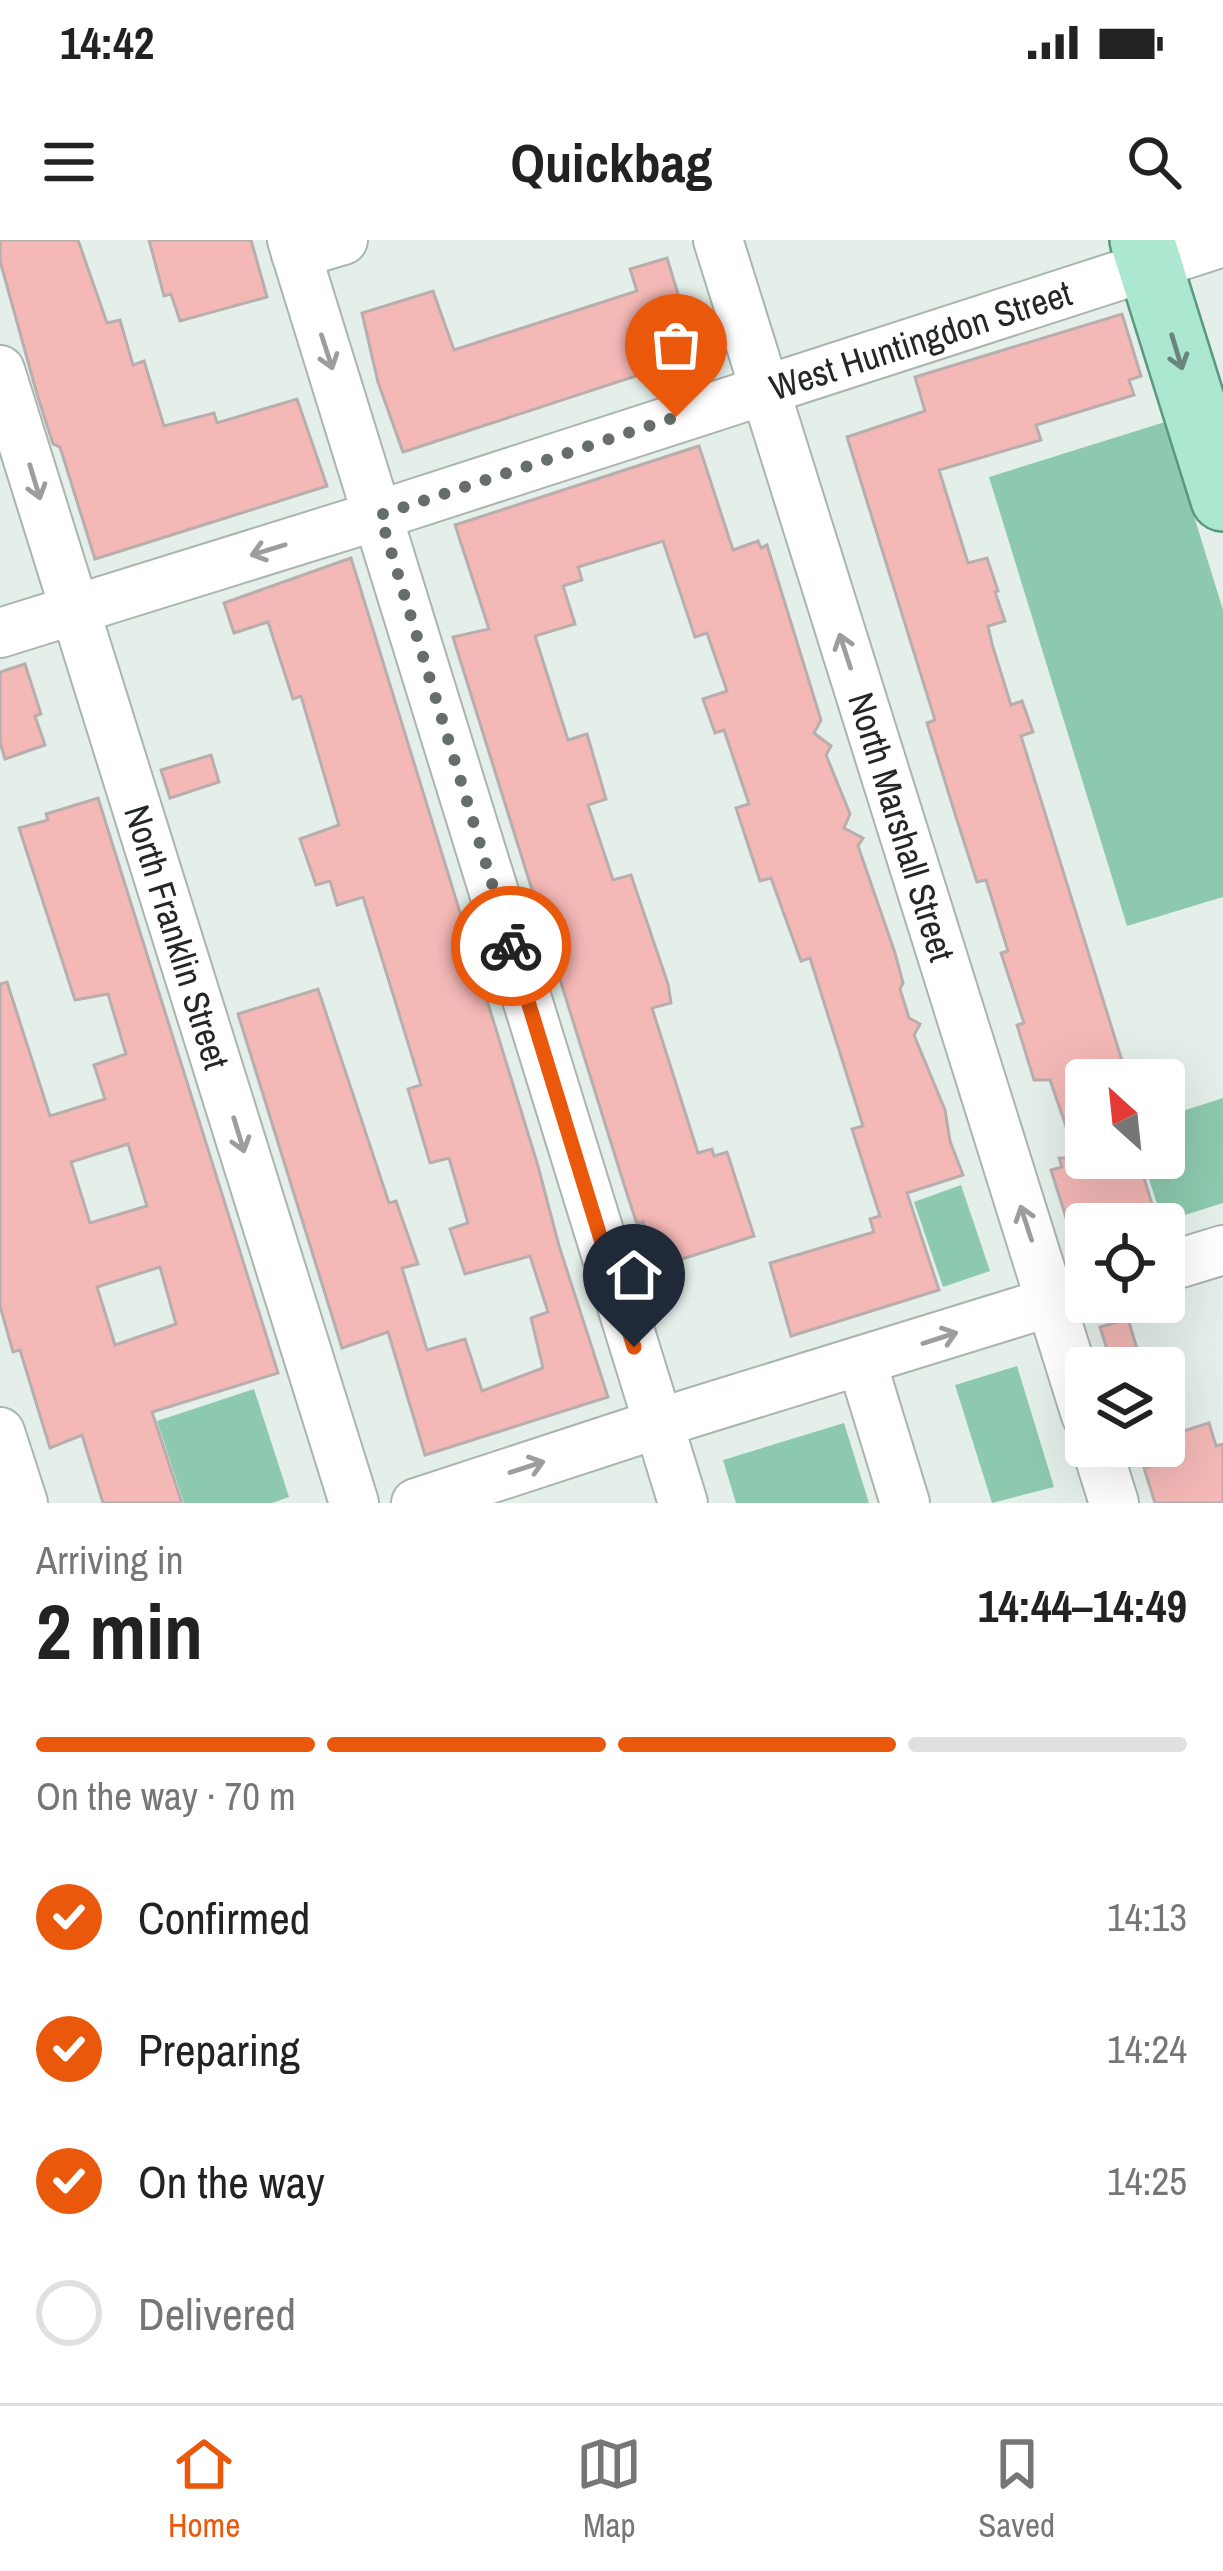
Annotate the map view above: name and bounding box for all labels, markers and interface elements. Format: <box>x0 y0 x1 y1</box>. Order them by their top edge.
text: 14:42 <box>60 12 154 73</box>
text: Quickbag <box>511 126 712 199</box>
icon: menu <box>36 129 102 195</box>
icon: search <box>1121 129 1187 195</box>
street label: West Huntingdon Street <box>763 269 1078 411</box>
pin <box>625 294 727 417</box>
icon: bag <box>643 312 709 378</box>
one-way arrow <box>318 332 340 370</box>
one-way arrow <box>1167 332 1189 370</box>
one-way arrow <box>25 462 47 500</box>
one-way arrow <box>250 540 288 562</box>
one-way arrow <box>832 633 854 671</box>
street label: North Marshall Street <box>837 687 966 967</box>
street label: North Franklin Street <box>113 799 241 1075</box>
courier <box>451 886 571 1006</box>
icon: bike <box>478 913 544 979</box>
north arrow <box>1065 1059 1185 1179</box>
map controls <box>1065 1059 1185 1467</box>
one-way arrow <box>229 1115 251 1153</box>
button: locate <box>1065 1203 1185 1323</box>
one-way arrow <box>1013 1205 1035 1243</box>
pin <box>583 1224 685 1347</box>
icon: home <box>601 1242 667 1308</box>
one-way arrow <box>920 1325 958 1347</box>
button: layers <box>1065 1347 1185 1467</box>
one-way arrow <box>507 1454 545 1476</box>
text: Arriving in <box>36 1534 184 1586</box>
text: 14:44–14:49 <box>978 1575 1187 1636</box>
text: 2 min <box>36 1578 203 1683</box>
text: On the way · 70 m <box>36 1770 296 1822</box>
icon: check <box>36 1884 102 1950</box>
text: Confirmed <box>138 1887 310 1948</box>
text: 14:13 <box>1107 1891 1187 1943</box>
icon: check <box>36 2016 102 2082</box>
text: Preparing <box>138 2019 300 2080</box>
text: 14:24 <box>1107 2023 1187 2075</box>
icon: check <box>36 2148 102 2214</box>
text: On the way <box>138 2151 325 2212</box>
text: 14:25 <box>1107 2155 1187 2207</box>
text: Delivered <box>138 2283 296 2344</box>
tab: Home <box>168 2431 240 2547</box>
tab: Map <box>576 2431 642 2547</box>
tab: Saved <box>978 2431 1055 2547</box>

